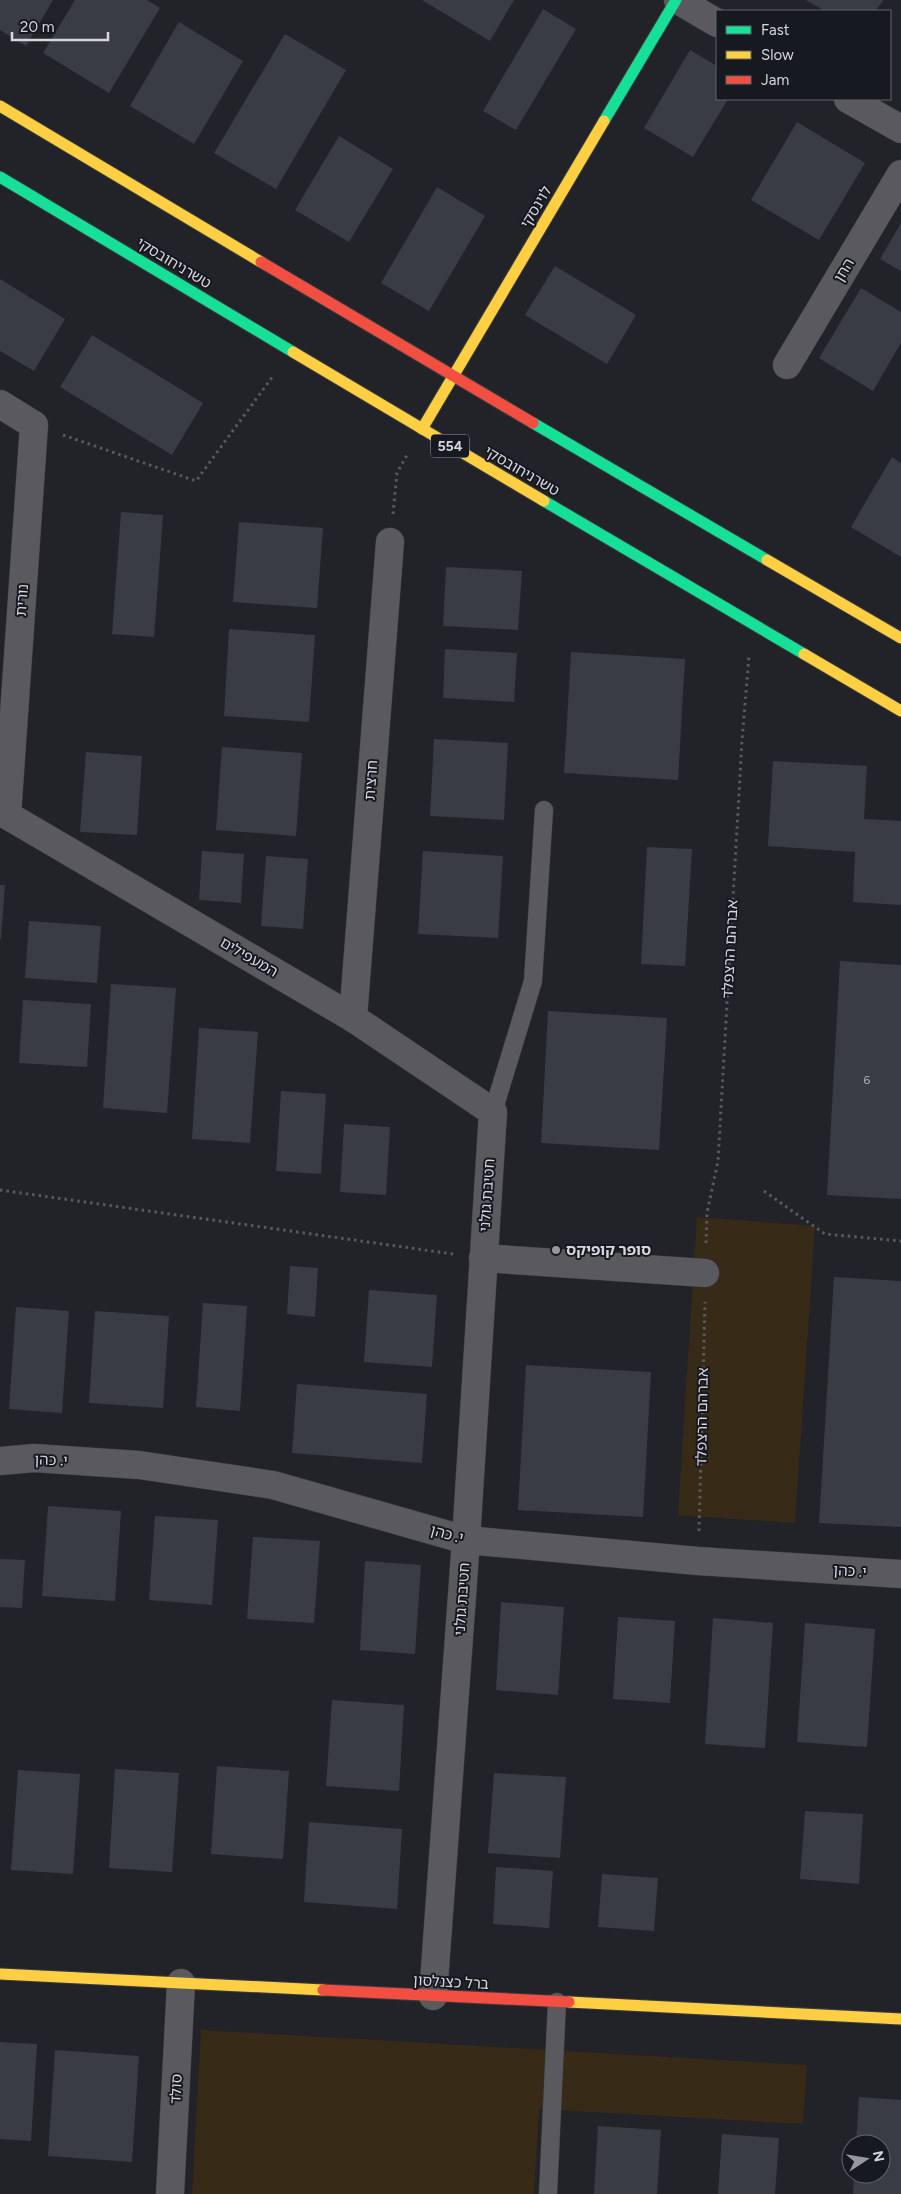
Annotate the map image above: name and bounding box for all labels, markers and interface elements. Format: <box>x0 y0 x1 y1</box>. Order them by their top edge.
scale bar <box>12 10 109 42</box>
legend <box>716 10 891 100</box>
text: 20 m <box>20 18 54 36</box>
text: Fast <box>761 21 790 39</box>
text: Slow <box>761 46 794 64</box>
text: Jam <box>761 71 789 89</box>
street label: לוינסקי <box>516 183 556 231</box>
street label: טשרניחובסקי <box>133 234 215 292</box>
street label: החן <box>830 255 858 285</box>
road number: 554 <box>431 434 469 458</box>
street label: טשרניחובסקי <box>481 442 563 500</box>
street label: נורית <box>12 583 32 617</box>
street label: חרצית <box>361 759 381 801</box>
street label: אברהם הרצפלד <box>718 899 742 999</box>
street label: המעפילים <box>217 933 281 981</box>
house number: 6 <box>864 1073 871 1087</box>
street label: חטיבת גולני <box>475 1158 499 1232</box>
place label: סופר קופיקס <box>566 1241 651 1259</box>
marker: סופר קופיקס <box>550 1244 562 1256</box>
street label: אברהם הרצפלד <box>692 1367 712 1467</box>
street label: י. כהן <box>34 1450 68 1470</box>
street label: י. כהן <box>429 1521 465 1547</box>
street label: י. כהן <box>833 1561 867 1581</box>
street label: חטיבת גולני <box>450 1562 474 1636</box>
street label: ברל כצנלסון <box>413 1971 490 1993</box>
street label: סולד <box>166 2073 186 2105</box>
north arrow <box>841 2134 891 2184</box>
text: N <box>869 2149 888 2163</box>

